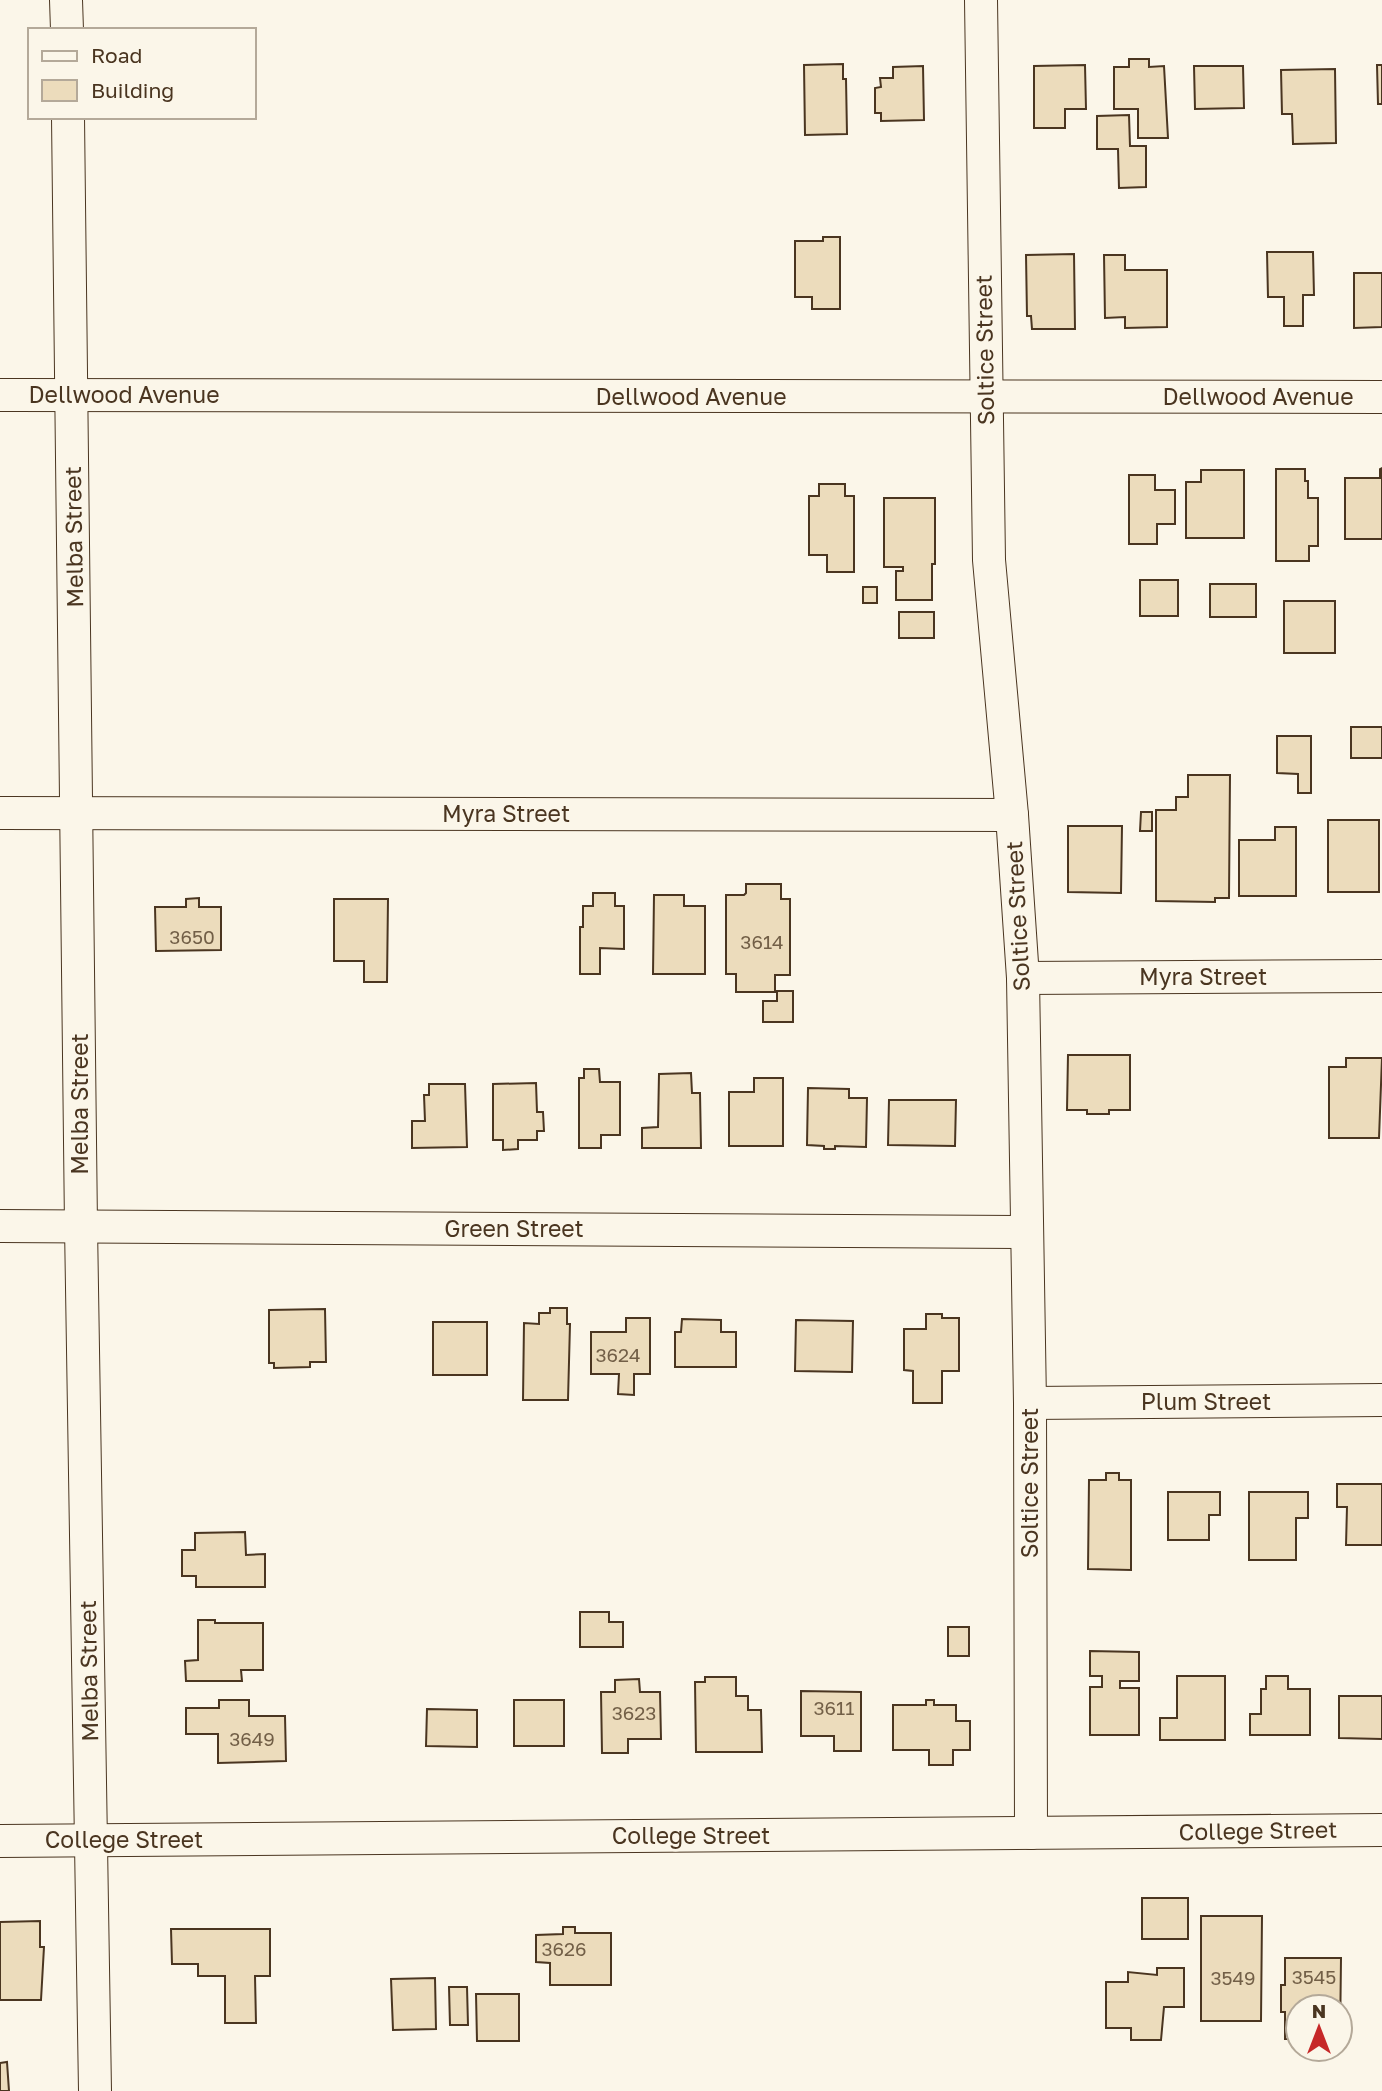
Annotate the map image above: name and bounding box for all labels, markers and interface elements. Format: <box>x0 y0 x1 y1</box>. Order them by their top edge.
legend <box>28 28 256 119</box>
text: Road <box>91 42 142 68</box>
text: Building <box>91 77 174 103</box>
street label: Soltice Street <box>969 275 999 426</box>
street label: Dellwood Avenue <box>28 380 220 408</box>
street label: Dellwood Avenue <box>595 382 787 410</box>
street label: Dellwood Avenue <box>1162 382 1354 410</box>
street label: Melba Street <box>58 466 88 608</box>
street label: Myra Street <box>442 799 570 827</box>
street label: Soltice Street <box>999 840 1035 992</box>
house number: 3650 <box>169 925 215 948</box>
house number: 3614 <box>740 930 784 953</box>
street label: Myra Street <box>1139 962 1267 990</box>
street label: Melba Street <box>65 1033 93 1175</box>
street label: Green Street <box>444 1214 584 1242</box>
house number: 3624 <box>595 1343 641 1366</box>
street label: Plum Street <box>1141 1387 1271 1415</box>
street label: Soltice Street <box>1015 1408 1043 1558</box>
street label: Melba Street <box>73 1600 103 1742</box>
house number: 3611 <box>813 1696 855 1719</box>
house number: 3623 <box>612 1701 656 1724</box>
house number: 3649 <box>229 1727 275 1750</box>
street label: College Street <box>1178 1815 1338 1845</box>
street label: College Street <box>612 1821 770 1849</box>
street label: College Street <box>45 1825 203 1853</box>
house number: 3626 <box>541 1937 587 1960</box>
house number: 3545 <box>1292 1965 1336 1988</box>
house number: 3549 <box>1210 1966 1256 1989</box>
north arrow <box>1284 1993 1354 2063</box>
text: N <box>1312 1999 1326 2022</box>

